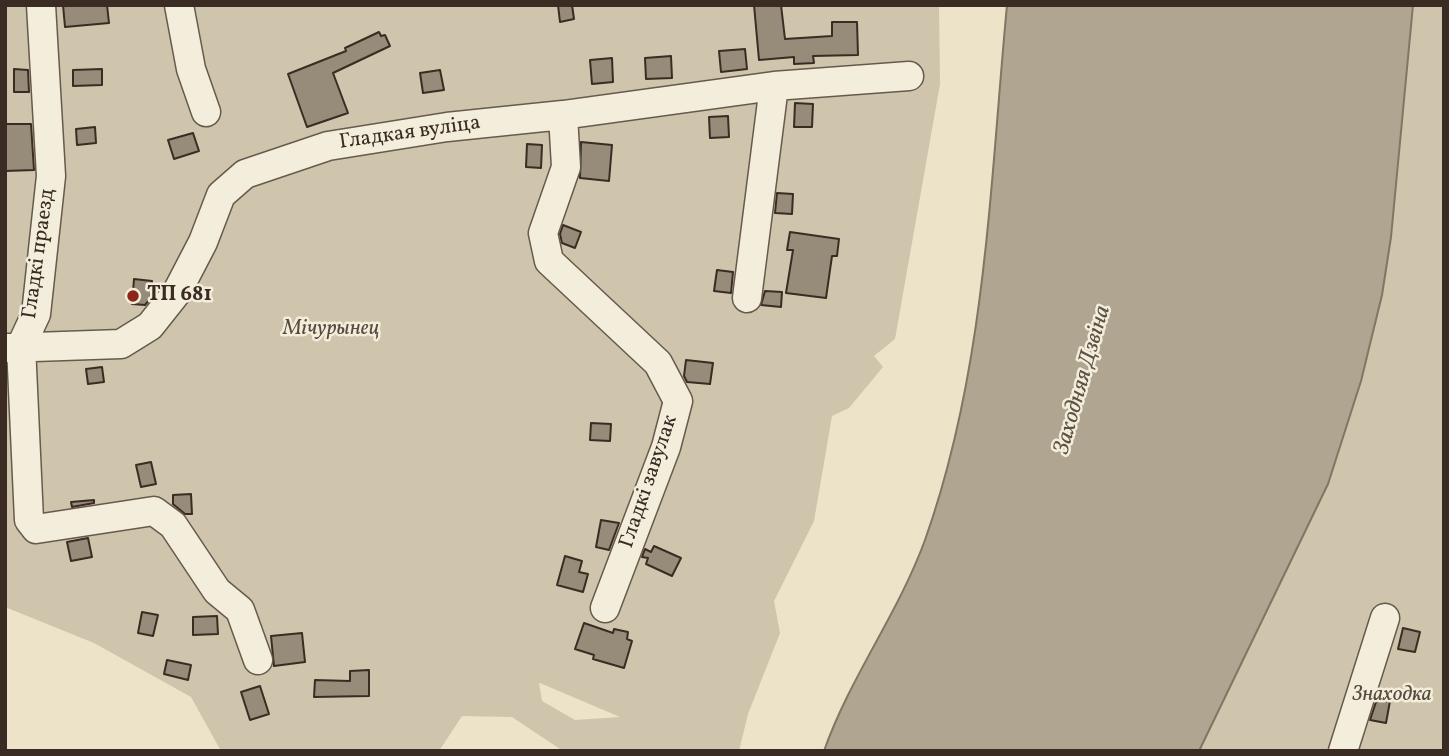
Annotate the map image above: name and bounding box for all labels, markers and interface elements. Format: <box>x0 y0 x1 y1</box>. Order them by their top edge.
street label: Гладкая вуліца <box>338 112 482 156</box>
street label: Гладкі праезд <box>18 187 62 321</box>
place label: ТП 681 <box>147 283 212 309</box>
marker: ТП 681 <box>125 288 141 304</box>
water label: Заходняя Дзвіна <box>1050 303 1118 457</box>
park label: Мічурынец <box>283 317 379 343</box>
street label: Гладкі завулак <box>615 412 685 552</box>
park label: Знаходка <box>1352 683 1432 709</box>

